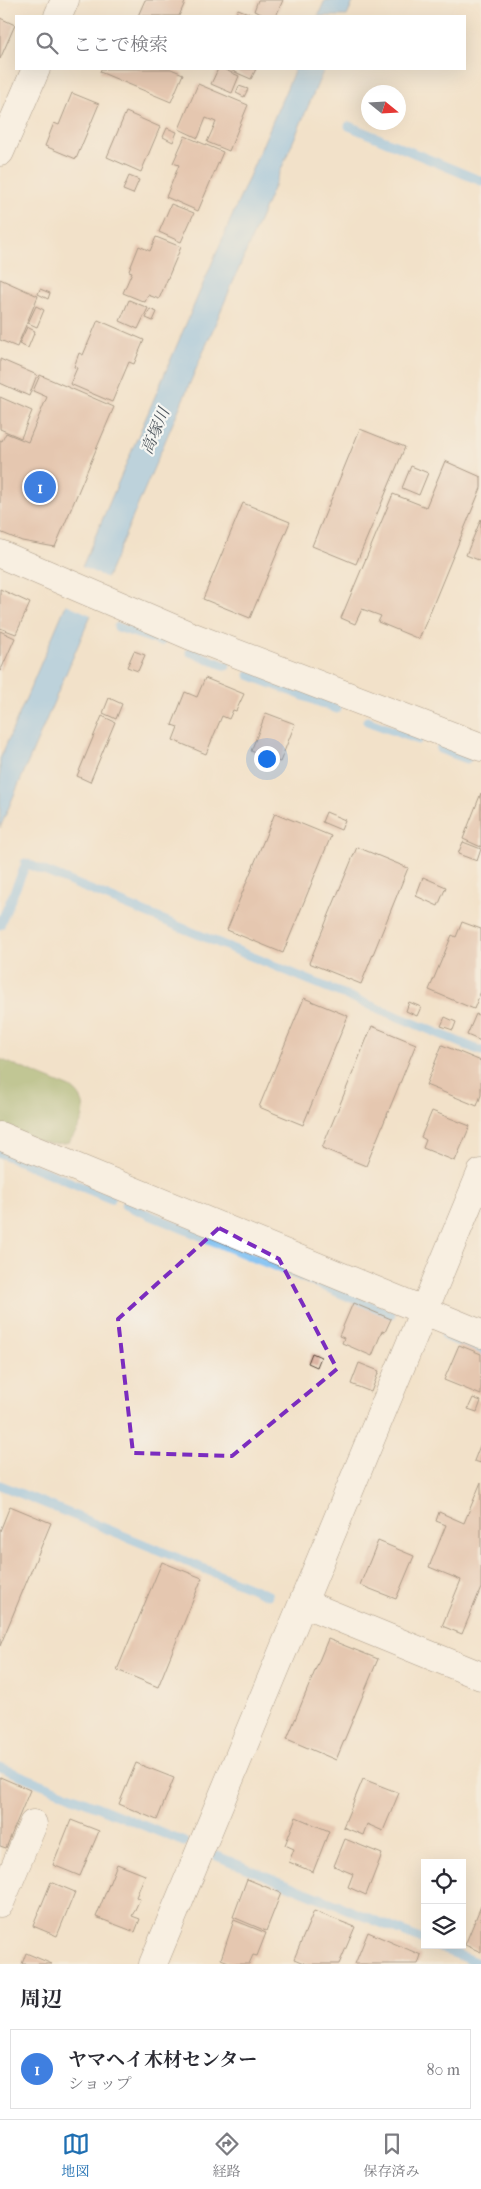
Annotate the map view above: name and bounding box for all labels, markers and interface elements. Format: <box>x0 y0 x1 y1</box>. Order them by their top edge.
search box <box>15 15 466 70</box>
icon: search <box>33 29 61 57</box>
text: ここで検索 <box>73 34 168 56</box>
north arrow <box>361 85 406 130</box>
water label: 高塚川 <box>137 403 174 457</box>
pin: 1 <box>24 468 56 506</box>
your location <box>254 746 280 772</box>
map controls <box>421 1859 466 1949</box>
button: locate <box>421 1859 466 1904</box>
button: layers <box>421 1904 466 1949</box>
text: 周辺 <box>20 1987 62 2011</box>
text: ヤマヘイ木材センター <box>68 2049 257 2071</box>
text: 1 <box>34 2060 40 2079</box>
text: 80 m <box>426 2060 460 2079</box>
text: ショップ <box>68 2074 132 2093</box>
tab: 地図 <box>62 2130 90 2180</box>
tab: 経路 <box>213 2130 241 2180</box>
tab: 保存済み <box>364 2130 420 2180</box>

